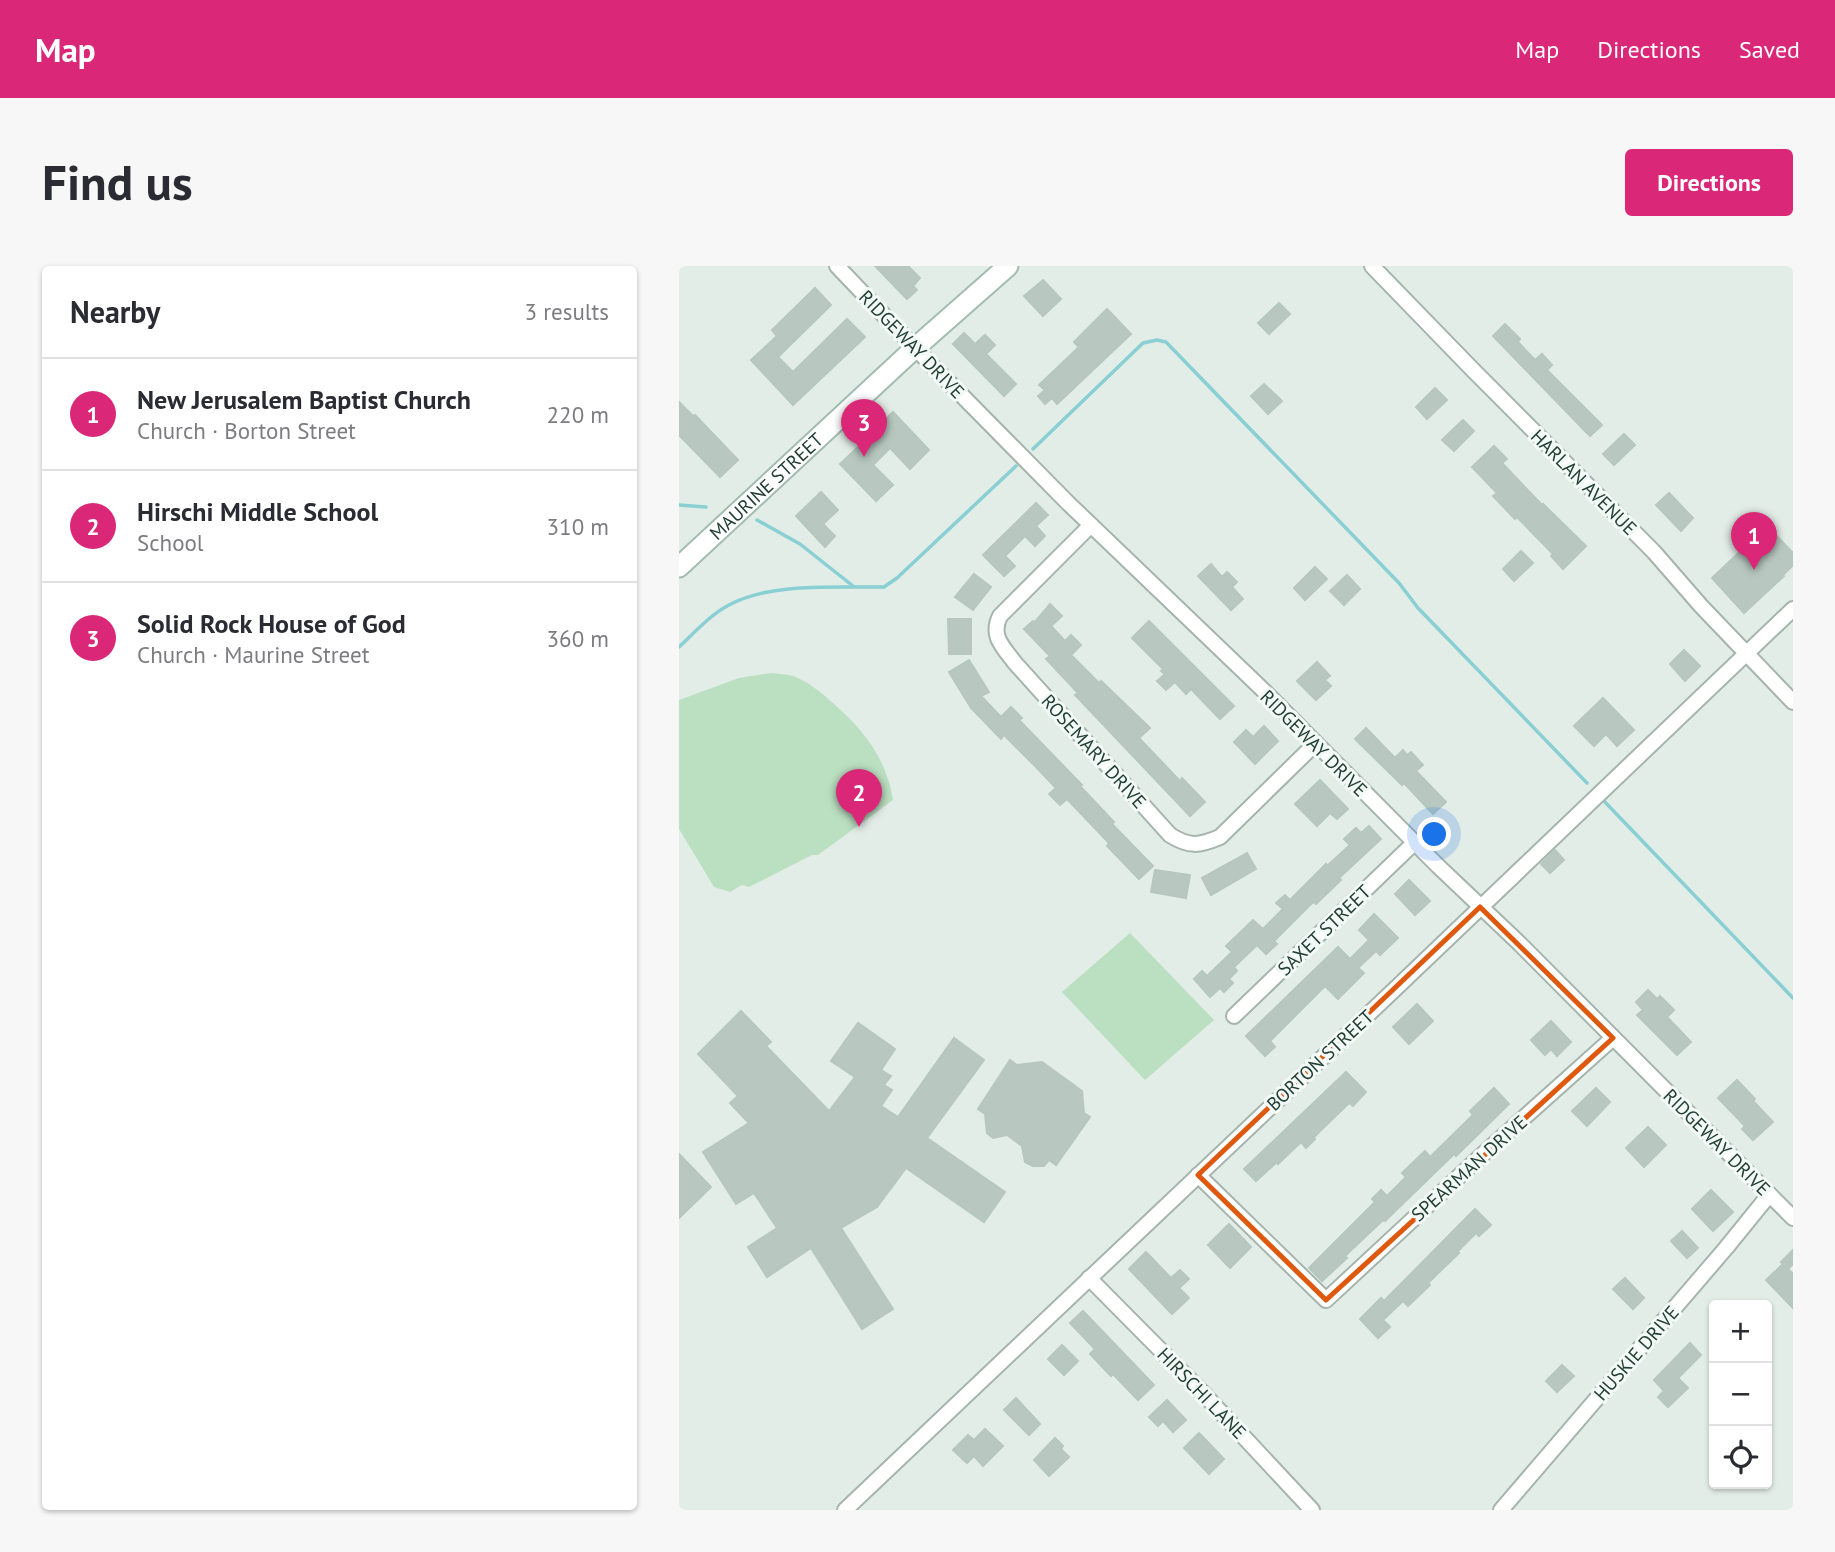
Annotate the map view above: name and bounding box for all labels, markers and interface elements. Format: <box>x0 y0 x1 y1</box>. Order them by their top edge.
text: Map <box>35 28 96 71</box>
text: Map <box>1515 34 1559 65</box>
text: Directions <box>1597 34 1701 65</box>
text: Saved <box>1739 34 1800 65</box>
button: Directions <box>1625 149 1793 216</box>
text: Find us <box>42 150 193 214</box>
street label: RIDGEWAY DRIVE <box>854 285 970 403</box>
text: Nearby <box>70 292 160 331</box>
text: 3 results <box>525 297 609 326</box>
text: New Jerusalem Baptist Church <box>137 383 471 416</box>
pin: 3 <box>841 399 887 457</box>
text: 1 <box>86 400 100 429</box>
text: 220 m <box>547 400 609 429</box>
text: Church · Borton Street <box>137 416 356 445</box>
street label: HARLAN AVENUE <box>1526 424 1642 540</box>
street label: MAURINE STREET <box>704 427 828 545</box>
text: Hirschi Middle School <box>137 495 378 528</box>
text: 2 <box>86 512 100 541</box>
text: 310 m <box>547 512 609 541</box>
pin: 1 <box>1731 512 1777 570</box>
text: School <box>137 528 204 557</box>
text: Solid Rock House of God <box>137 607 406 640</box>
text: 3 <box>86 624 100 653</box>
text: 360 m <box>547 624 609 653</box>
text: Church · Maurine Street <box>137 640 369 669</box>
street label: RIDGEWAY DRIVE <box>1255 684 1373 802</box>
street label: ROSEMARY DRIVE <box>1036 689 1152 813</box>
pin: 2 <box>836 769 882 827</box>
your location <box>1417 817 1451 851</box>
street label: SAXET STREET <box>1272 879 1376 980</box>
street label: BORTON STREET <box>1262 1004 1379 1116</box>
street label: RIDGEWAY DRIVE <box>1658 1083 1776 1201</box>
street label: SPEARMAN DRIVE <box>1406 1110 1532 1226</box>
map controls <box>1709 1300 1772 1489</box>
button: + <box>1709 1300 1772 1363</box>
street label: HUSKIE DRIVE <box>1588 1301 1684 1405</box>
street label: HIRSCHI LANE <box>1152 1342 1252 1444</box>
button: − <box>1709 1363 1772 1426</box>
button: locate <box>1709 1426 1772 1489</box>

